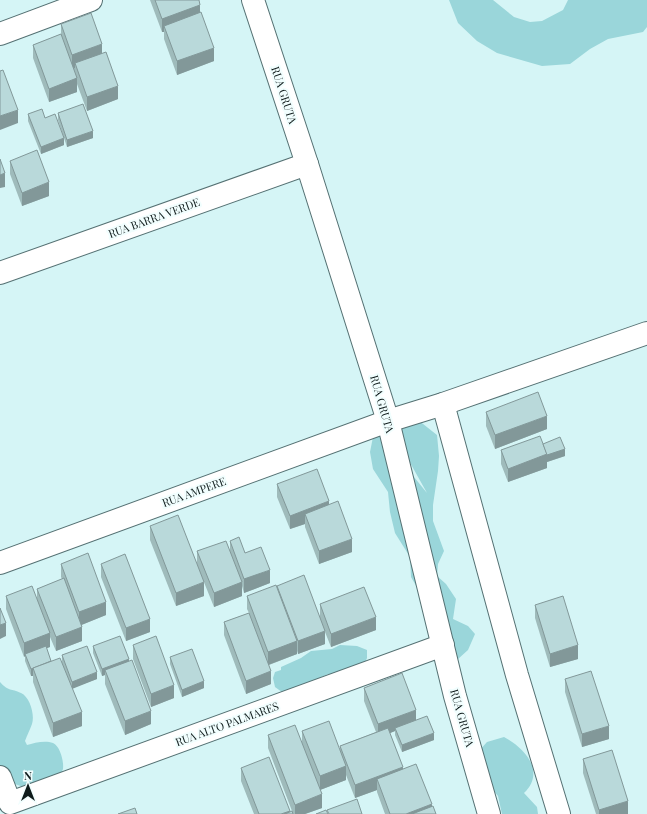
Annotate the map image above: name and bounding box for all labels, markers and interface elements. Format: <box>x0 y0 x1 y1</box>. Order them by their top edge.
street label: RUA GRUTA <box>268 64 301 125</box>
street label: RUA BARRA VERDE <box>106 194 202 241</box>
street label: RUA GRUTA <box>367 373 398 435</box>
street label: RUA AMPERE <box>160 473 228 510</box>
street label: RUA GRUTA <box>447 687 478 749</box>
street label: RUA ALTO PALMARES <box>173 698 281 749</box>
north arrow <box>8 766 48 806</box>
text: N <box>24 768 32 783</box>

